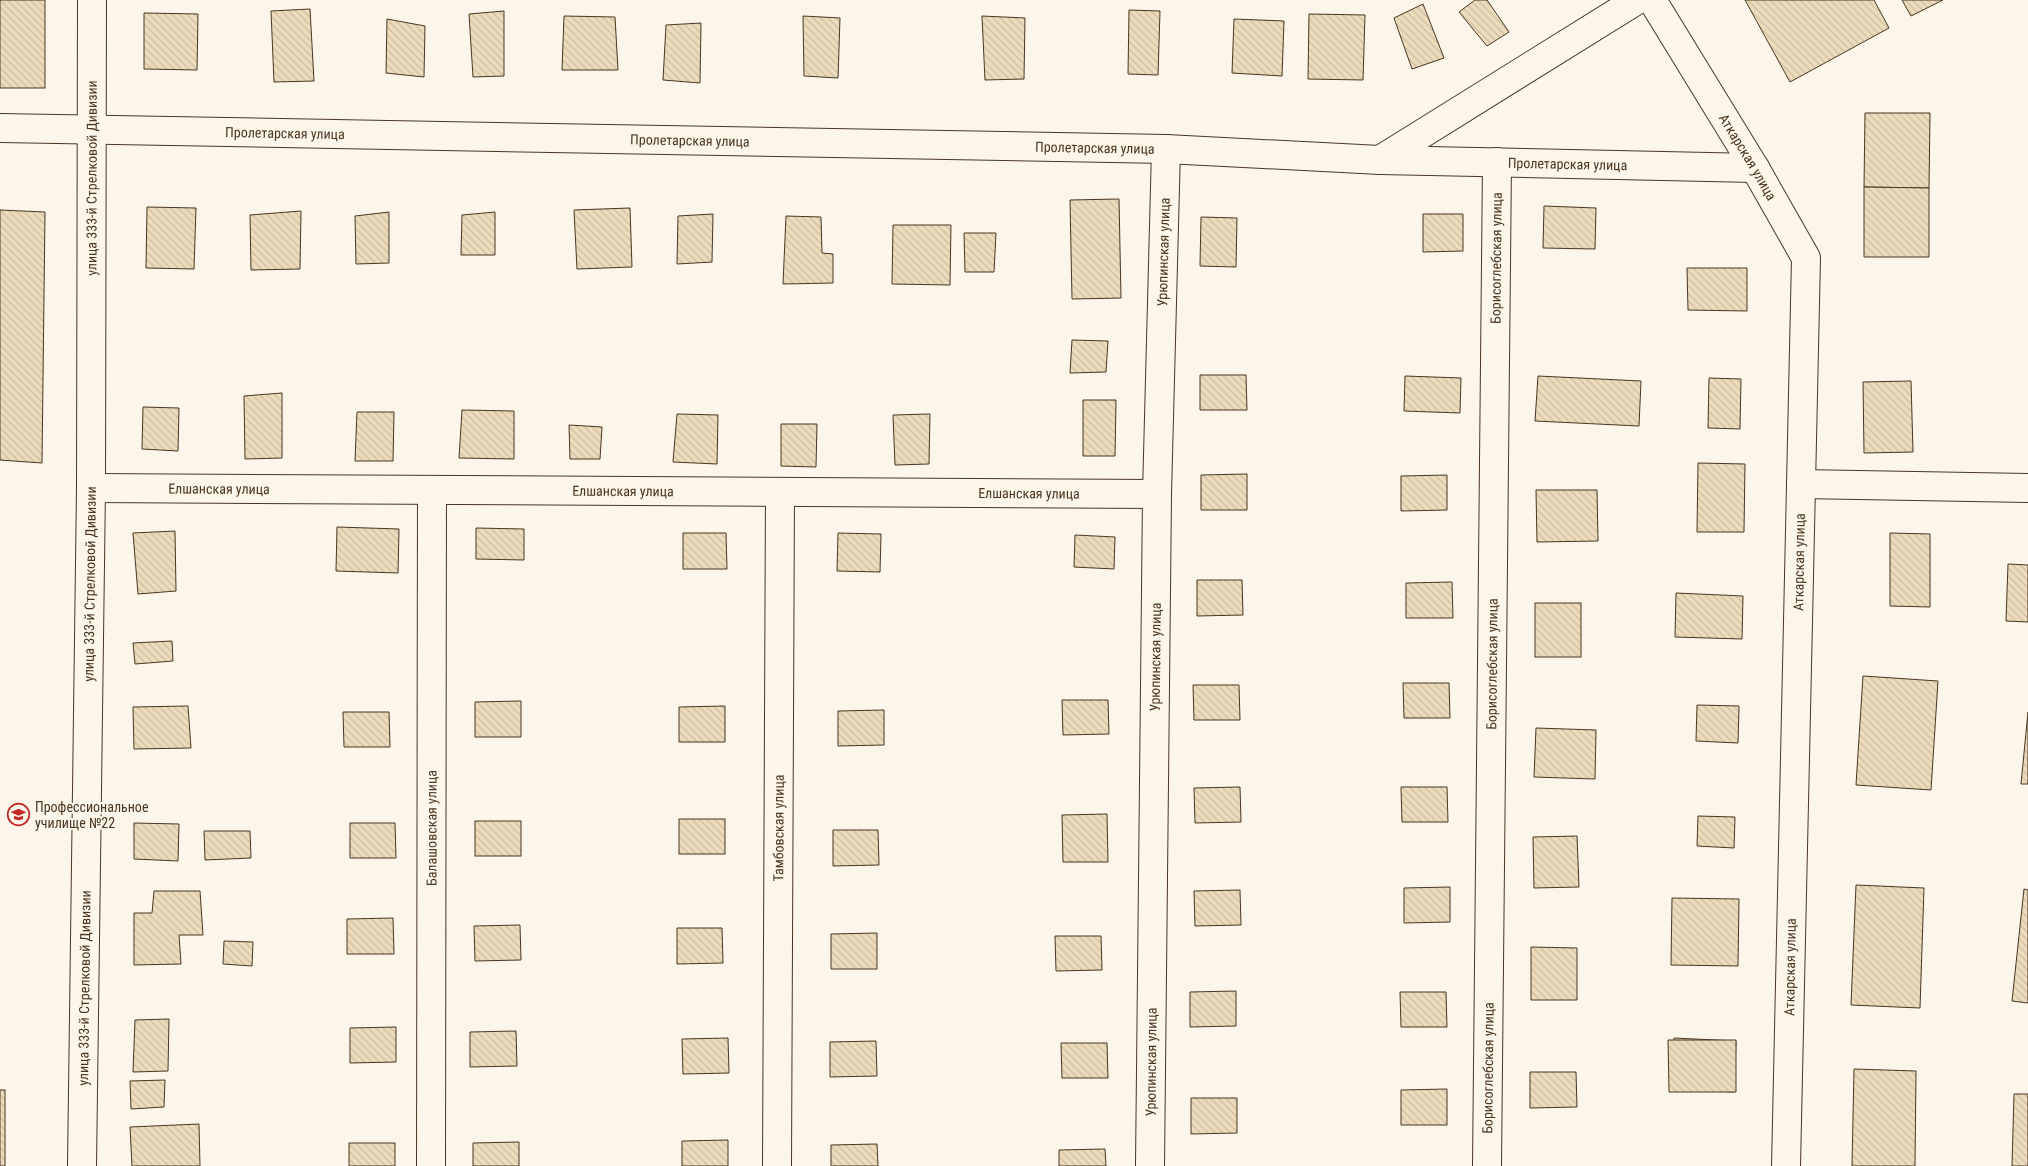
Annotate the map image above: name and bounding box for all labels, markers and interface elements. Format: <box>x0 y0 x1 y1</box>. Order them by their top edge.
street label: улица 333-й Стрелковой Дивизии <box>83 80 100 276</box>
street label: Аткарская улица <box>1716 111 1780 203</box>
street label: Пролетарская улица <box>225 124 345 142</box>
street label: Пролетарская улица <box>630 131 750 149</box>
street label: Пролетарская улица <box>1035 139 1155 157</box>
street label: Пролетарская улица <box>1508 155 1627 173</box>
street label: Борисоглебская улица <box>1487 192 1505 324</box>
street label: Урюпинская улица <box>1154 197 1173 307</box>
street label: Елшанская улица <box>168 480 270 497</box>
street label: Елшанская улица <box>572 483 674 499</box>
street label: Елшанская улица <box>978 485 1080 502</box>
street label: улица 333-й Стрелковой Дивизии <box>80 486 99 682</box>
street label: Аткарская улица <box>1790 513 1808 611</box>
street label: Борисоглебская улица <box>1483 598 1501 730</box>
street label: Урюпинская улица <box>1147 602 1164 712</box>
street label: Балашовская улица <box>423 770 440 886</box>
street label: Тамбовская улица <box>770 774 787 882</box>
place label: Профессиональное училище №22 <box>35 799 149 831</box>
school or university icon: Профессиональное училище №22 <box>7 803 31 827</box>
street label: улица 333-й Стрелковой Дивизии <box>75 890 94 1086</box>
street label: Аткарская улица <box>1781 918 1799 1016</box>
street label: Борисоглебская улица <box>1479 1002 1497 1134</box>
street label: Урюпинская улица <box>1143 1007 1160 1117</box>

